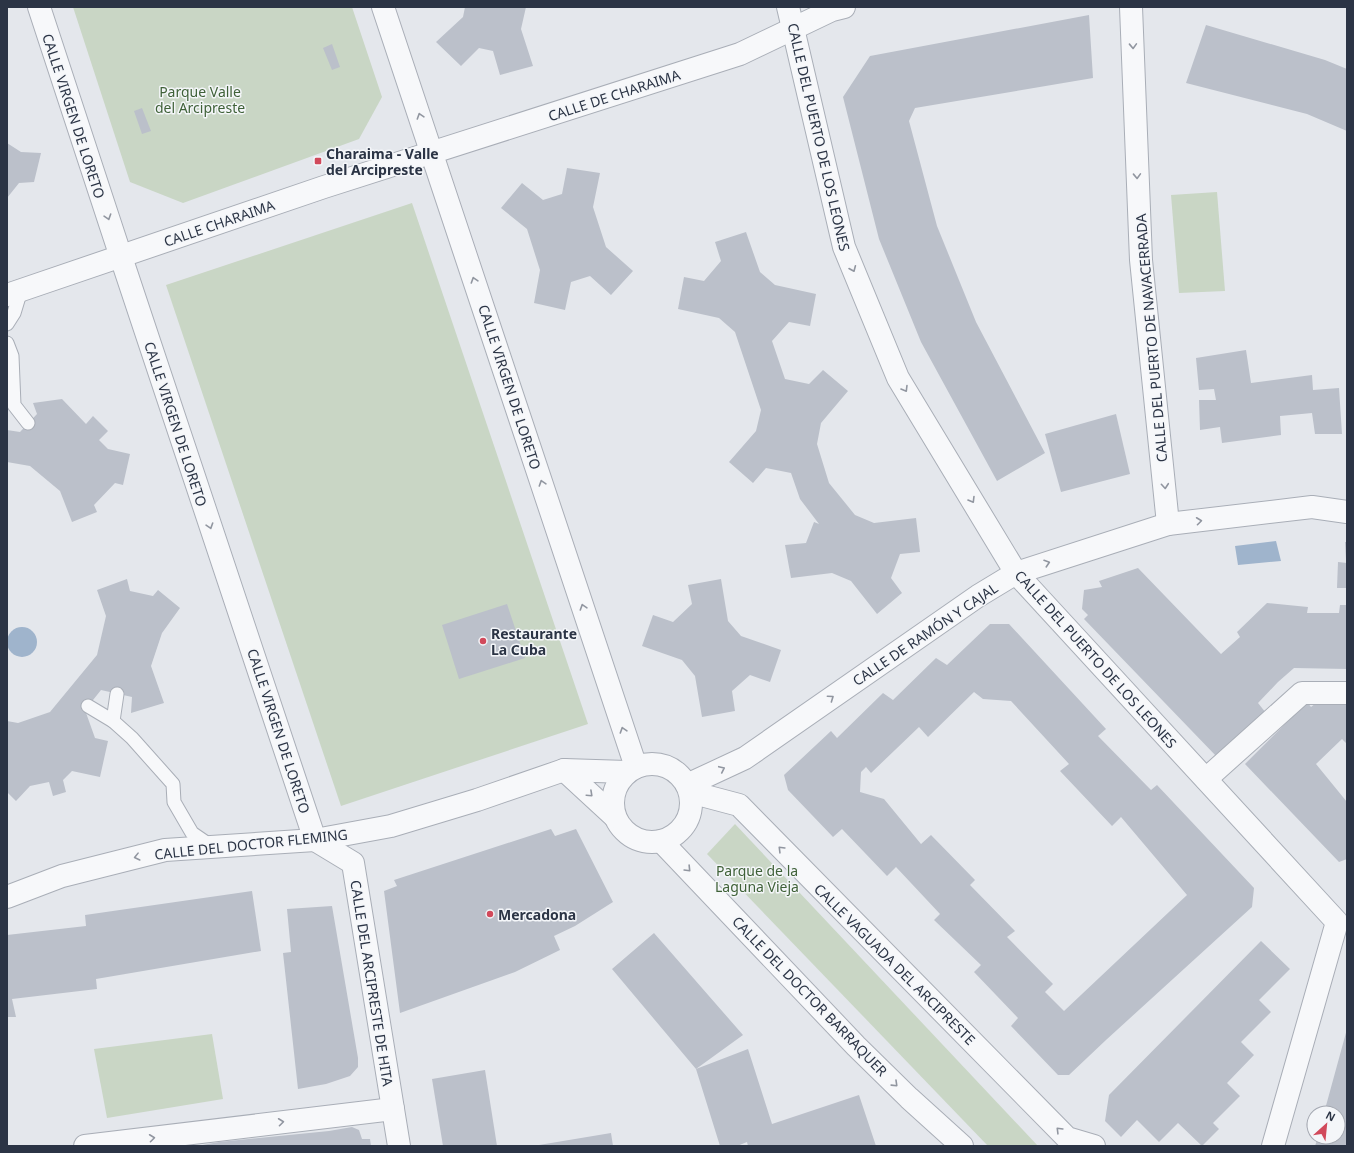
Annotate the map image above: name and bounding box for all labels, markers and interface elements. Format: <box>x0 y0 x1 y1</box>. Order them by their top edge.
street label: CALLE DEL PUERTO DE LOS LEONES <box>784 21 855 253</box>
street label: CALLE VIRGEN DE LORETO <box>38 31 110 201</box>
one-way arrow <box>1128 43 1137 49</box>
street label: CALLE DE CHARAIMA <box>546 65 682 125</box>
park label: Parque Valle del Arcipreste <box>155 82 245 117</box>
one-way arrow <box>416 112 424 119</box>
place label: Charaima - Valle del Arcipreste <box>326 144 439 179</box>
marker: Charaima - Valle del Arcipreste <box>313 156 323 166</box>
one-way arrow <box>1133 173 1142 179</box>
street label: CALLE CHARAIMA <box>161 195 277 251</box>
one-way arrow <box>103 213 111 220</box>
street label: CALLE DEL PUERTO DE NAVACERRADA <box>1131 213 1171 463</box>
one-way arrow <box>848 265 856 273</box>
one-way arrow <box>471 277 479 284</box>
street label: CALLE VIRGEN DE LORETO <box>474 302 546 472</box>
street label: CALLE VIRGEN DE LORETO <box>140 339 212 509</box>
one-way arrow <box>900 385 907 392</box>
one-way arrow <box>538 480 547 487</box>
one-way arrow <box>1161 483 1170 490</box>
one-way arrow <box>967 496 974 503</box>
one-way arrow <box>1196 516 1202 525</box>
one-way arrow <box>206 523 214 530</box>
one-way arrow <box>1044 559 1051 568</box>
street label: CALLE DEL PUERTO DE LOS LEONES <box>1011 566 1181 752</box>
street label: CALLE DE RAMÓN Y CAJAL <box>849 578 1001 690</box>
one-way arrow <box>579 603 587 610</box>
place label: Restaurante La Cuba <box>491 624 577 659</box>
marker: Restaurante La Cuba <box>478 636 488 646</box>
street label: CALLE VIRGEN DE LORETO <box>243 646 315 816</box>
one-way arrow <box>827 696 834 703</box>
one-way arrow <box>620 727 628 734</box>
one-way arrow <box>719 765 726 773</box>
one-way arrow <box>585 789 593 796</box>
street label: CALLE DEL DOCTOR FLEMING <box>153 824 349 864</box>
one-way arrow <box>778 846 786 854</box>
one-way arrow <box>134 852 141 861</box>
park label: Parque de la Laguna Vieja <box>715 861 799 896</box>
one-way arrow <box>684 864 691 872</box>
street label: CALLE DEL ARCIPRESTE DE HITA <box>346 879 398 1087</box>
street label: CALLE VAGUADA DEL ARCIPRESTE <box>810 879 980 1049</box>
place label: Mercadona <box>498 905 576 924</box>
marker: Mercadona <box>485 909 495 919</box>
street label: CALLE DEL DOCTOR BARRAQUER <box>728 912 892 1080</box>
one-way arrow <box>890 1079 898 1087</box>
north arrow <box>1306 1105 1346 1145</box>
text: N <box>1323 1107 1338 1124</box>
one-way arrow <box>278 1118 284 1127</box>
one-way arrow <box>1056 1127 1064 1135</box>
one-way arrow <box>149 1134 155 1143</box>

